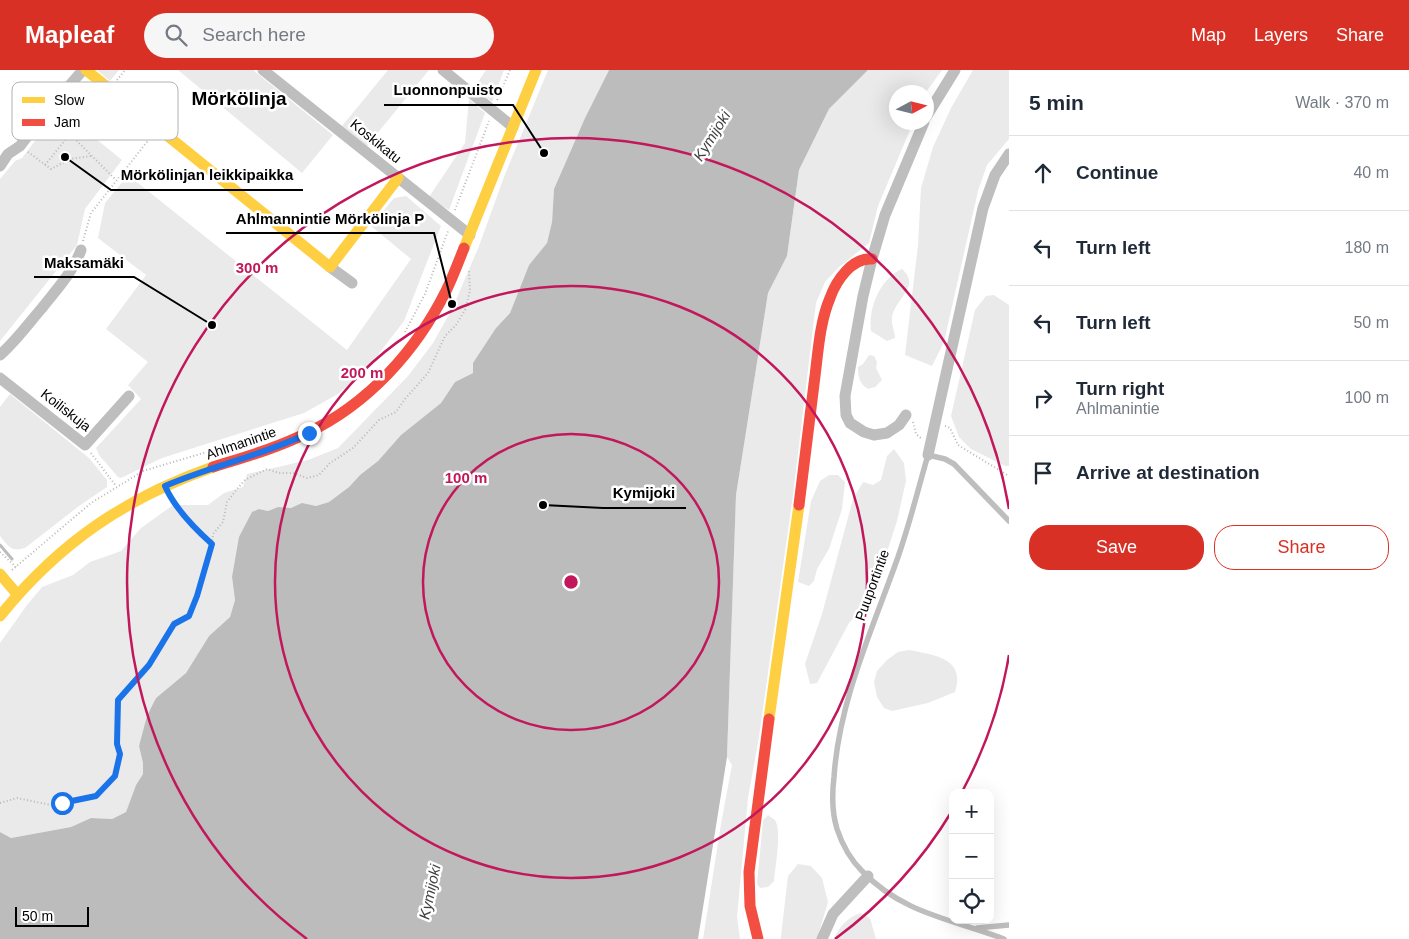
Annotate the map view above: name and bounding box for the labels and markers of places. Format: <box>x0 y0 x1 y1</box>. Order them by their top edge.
callout: Luonnonpuisto <box>384 75 513 105</box>
callout: Mörkölinjan leikkipaikka <box>111 160 303 190</box>
callout: Ahlmannintie Mörkölinja P <box>226 203 434 233</box>
callout: Maksamäki <box>34 247 134 277</box>
callout: Kymijoki <box>603 478 686 508</box>
centre of rings <box>562 573 580 591</box>

